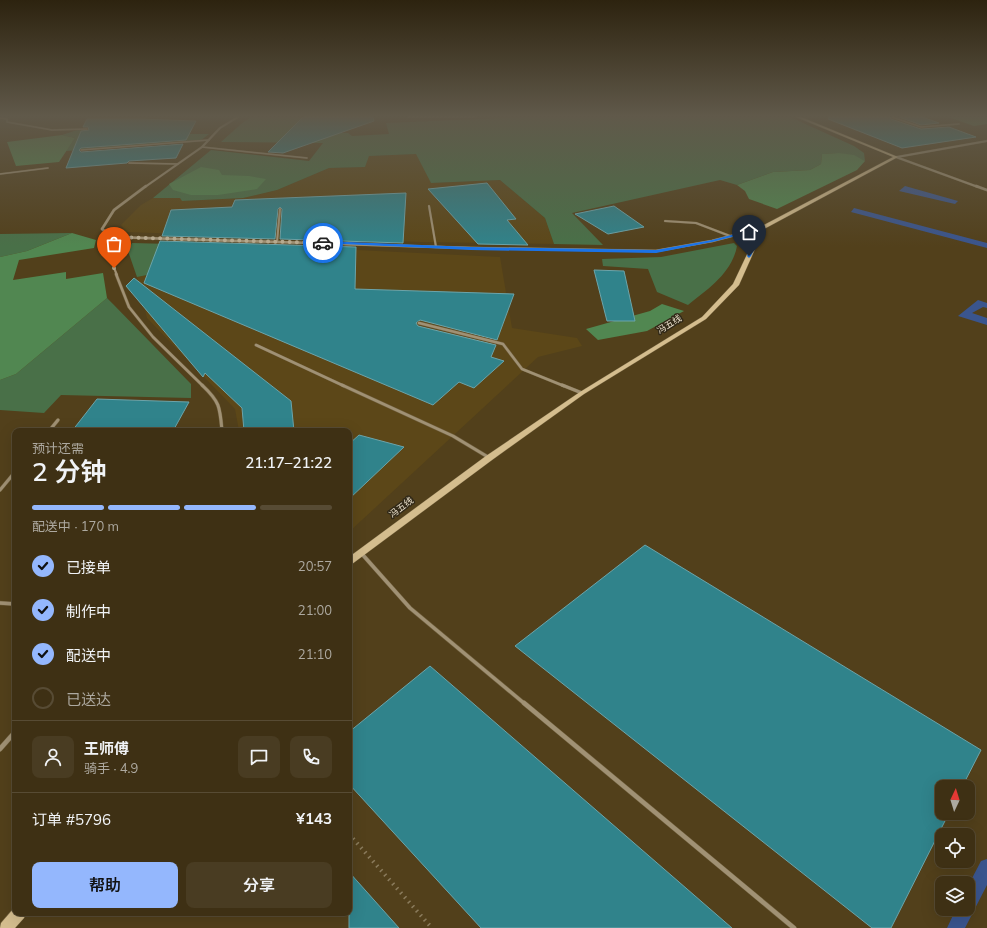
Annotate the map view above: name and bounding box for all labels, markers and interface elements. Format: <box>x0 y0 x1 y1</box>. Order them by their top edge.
pin <box>732 215 766 256</box>
icon: home <box>738 221 760 243</box>
courier <box>303 223 343 263</box>
pin <box>97 227 131 268</box>
icon: car <box>312 232 334 254</box>
icon: bag <box>103 233 125 255</box>
street label: 冯五线 <box>655 312 683 336</box>
text: 预计还需 <box>32 440 84 456</box>
text: 21:17–21:22 <box>245 453 332 472</box>
text: 2 分钟 <box>32 455 107 488</box>
street label: 冯五线 <box>387 494 415 520</box>
text: 配送中 · 170 m <box>32 518 119 534</box>
icon: check <box>32 555 54 577</box>
text: 已接单 <box>66 558 111 577</box>
text: 20:57 <box>298 558 332 574</box>
icon: check <box>32 599 54 621</box>
text: 制作中 <box>66 602 111 621</box>
text: 21:00 <box>298 602 332 618</box>
icon: check <box>32 643 54 665</box>
text: 配送中 <box>66 646 111 665</box>
text: 21:10 <box>298 646 332 662</box>
text: 已送达 <box>66 690 111 709</box>
button: person <box>32 736 74 778</box>
button: chat <box>238 736 280 778</box>
button: phone <box>290 736 332 778</box>
text: 王师傅 <box>84 739 129 758</box>
text: 骑手 · 4.9 <box>84 760 138 776</box>
north arrow <box>935 780 975 820</box>
map controls <box>935 780 975 916</box>
text: ¥143 <box>296 809 332 828</box>
text: 订单 #5796 <box>32 810 111 829</box>
button: locate <box>935 828 975 868</box>
button: 帮助 <box>32 862 178 908</box>
button: 分享 <box>186 862 332 908</box>
button: layers <box>935 876 975 916</box>

